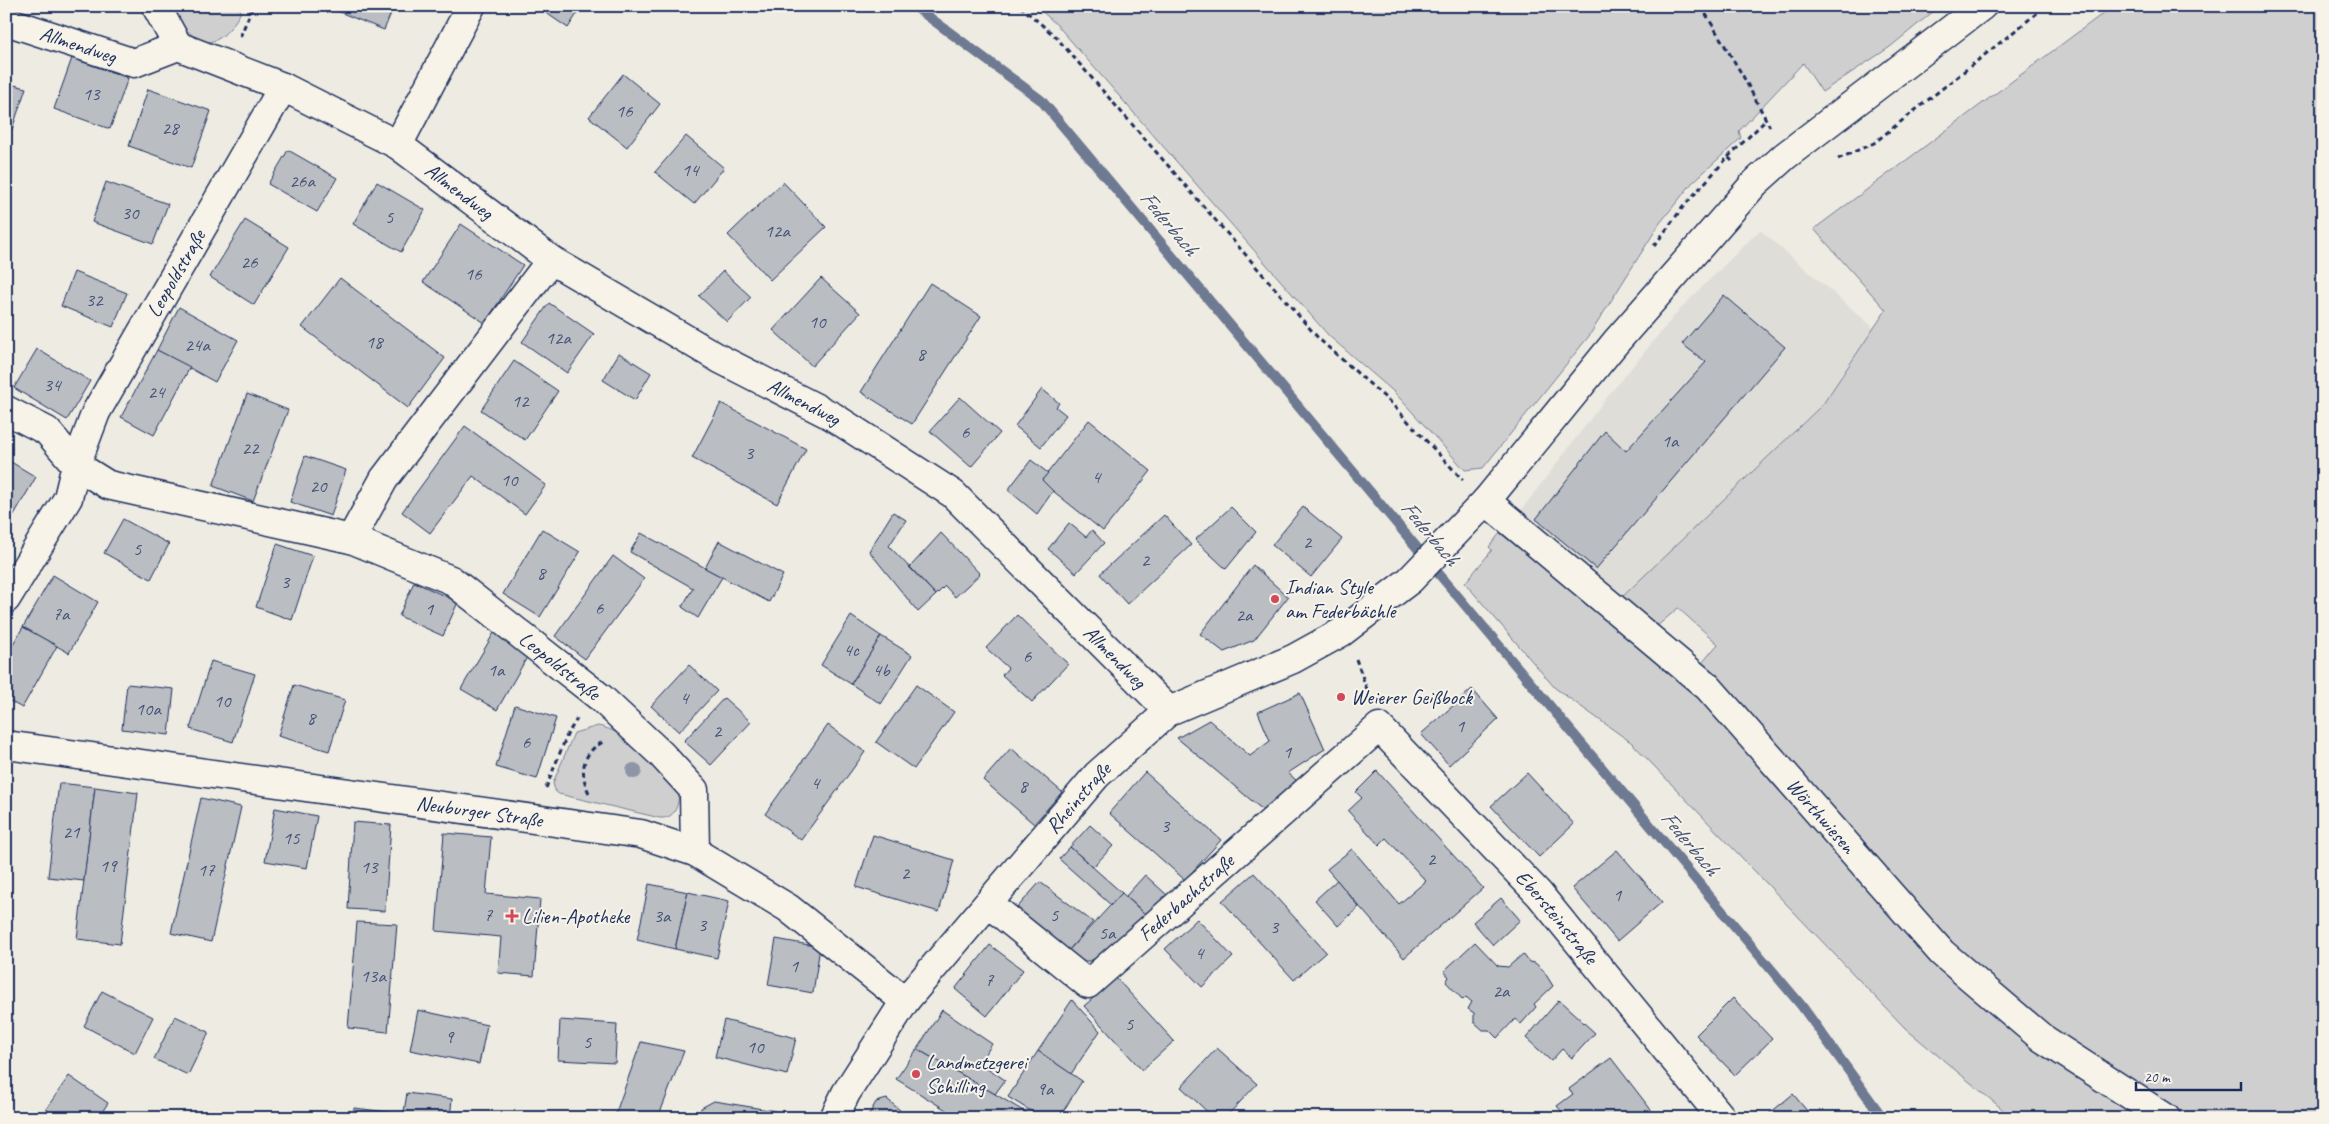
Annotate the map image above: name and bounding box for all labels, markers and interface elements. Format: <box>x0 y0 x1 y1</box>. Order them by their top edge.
street label: Allmendweg <box>37 20 121 70</box>
house number: 13 <box>82 82 101 106</box>
house number: 16 <box>615 99 634 123</box>
house number: 28 <box>161 116 181 140</box>
street label: Allmendweg <box>420 157 500 226</box>
house number: 14 <box>681 158 701 182</box>
house number: 26a <box>289 169 316 193</box>
water label: Federbach <box>1134 185 1206 263</box>
house number: 30 <box>121 201 140 225</box>
house number: 5 <box>385 205 395 229</box>
house number: 12a <box>764 219 791 243</box>
street label: Leopoldstraße <box>140 223 212 322</box>
house number: 26 <box>240 250 259 274</box>
house number: 16 <box>464 262 483 286</box>
house number: 32 <box>85 288 104 312</box>
house number: 10 <box>808 310 827 334</box>
house number: 12a <box>545 326 572 350</box>
house number: 18 <box>365 330 385 354</box>
house number: 24a <box>184 333 211 357</box>
house number: 8 <box>917 342 928 366</box>
street label: Allmendweg <box>763 372 847 432</box>
house number: 34 <box>43 373 63 397</box>
house number: 24 <box>147 380 167 404</box>
house number: 12 <box>511 389 530 413</box>
house number: 6 <box>961 420 971 444</box>
house number: 1a <box>1662 429 1680 453</box>
house number: 22 <box>241 436 260 460</box>
house number: 3 <box>745 441 755 465</box>
house number: 4 <box>1092 465 1103 489</box>
house number: 10 <box>500 468 519 492</box>
house number: 20 <box>309 474 328 498</box>
water label: Federbach <box>1395 495 1467 573</box>
house number: 2 <box>1303 530 1313 554</box>
house number: 5 <box>133 537 143 561</box>
house number: 2 <box>1141 548 1151 572</box>
house number: 8 <box>537 561 548 585</box>
house number: 3 <box>281 570 291 594</box>
place label: Indian Style am Federbächle <box>1285 574 1397 624</box>
marker: Indian Style am Federbächle <box>1269 593 1281 605</box>
house number: 6 <box>595 596 605 620</box>
house number: 1 <box>425 597 435 621</box>
house number: 7a <box>53 602 71 626</box>
house number: 2a <box>1236 603 1254 627</box>
street label: Allmendweg <box>1078 620 1153 695</box>
street label: Leopoldstraße <box>514 626 608 707</box>
house number: 4c <box>843 638 860 662</box>
house number: 6 <box>1023 644 1033 668</box>
house number: 1a <box>488 658 506 682</box>
house number: 4b <box>873 658 891 682</box>
place label: Weierer Geißbock <box>1351 684 1473 710</box>
house number: 4 <box>680 686 691 710</box>
house number: 10 <box>213 689 232 713</box>
marker: Weierer Geißbock <box>1335 691 1347 703</box>
house number: 10a <box>135 697 162 721</box>
house number: 8 <box>307 706 318 730</box>
house number: 1 <box>1456 714 1466 738</box>
house number: 2 <box>713 719 723 743</box>
house number: 6 <box>522 730 532 754</box>
house number: 1 <box>1283 740 1293 764</box>
street label: Rheinstraße <box>1040 755 1118 839</box>
house number: 4 <box>811 771 822 795</box>
street label: Wörthwiesen <box>1781 773 1862 860</box>
house number: 8 <box>1019 774 1030 798</box>
street label: Neuburger Straße <box>415 790 546 833</box>
water label: Federbach <box>1655 805 1727 883</box>
house number: 3 <box>1161 814 1171 838</box>
house number: 21 <box>62 820 81 844</box>
house number: 15 <box>282 826 301 850</box>
street label: Federbachstraße <box>1133 847 1241 947</box>
house number: 2 <box>1427 847 1437 871</box>
house number: 19 <box>99 854 118 878</box>
house number: 13 <box>360 855 379 879</box>
house number: 17 <box>197 858 216 882</box>
house number: 2 <box>901 861 911 885</box>
street label: Ebersteinstraße <box>1510 865 1605 971</box>
house number: 1 <box>1613 883 1623 907</box>
house number: 7 <box>484 903 494 927</box>
place label: Lilien-Apotheke <box>522 903 631 929</box>
house number: 5 <box>1050 903 1060 927</box>
house number: 3a <box>654 904 672 928</box>
marker: Lilien-Apotheke <box>506 910 518 922</box>
house number: 3 <box>698 913 708 937</box>
house number: 3 <box>1270 915 1280 939</box>
house number: 5a <box>1099 921 1117 945</box>
house number: 4 <box>1195 941 1206 965</box>
house number: 1 <box>790 954 800 978</box>
house number: 13a <box>360 964 387 988</box>
house number: 7 <box>985 968 995 992</box>
house number: 2a <box>1493 979 1511 1003</box>
house number: 5 <box>1125 1012 1135 1036</box>
house number: 9 <box>445 1025 455 1049</box>
house number: 5 <box>583 1030 593 1054</box>
house number: 10 <box>746 1035 765 1059</box>
place label: Landmetzgerei Schilling <box>926 1049 1030 1099</box>
scale bar <box>2136 1059 2242 1091</box>
marker: Landmetzgerei Schilling <box>910 1068 922 1080</box>
text: 20 m <box>2144 1068 2171 1087</box>
house number: 9a <box>1037 1077 1055 1101</box>

